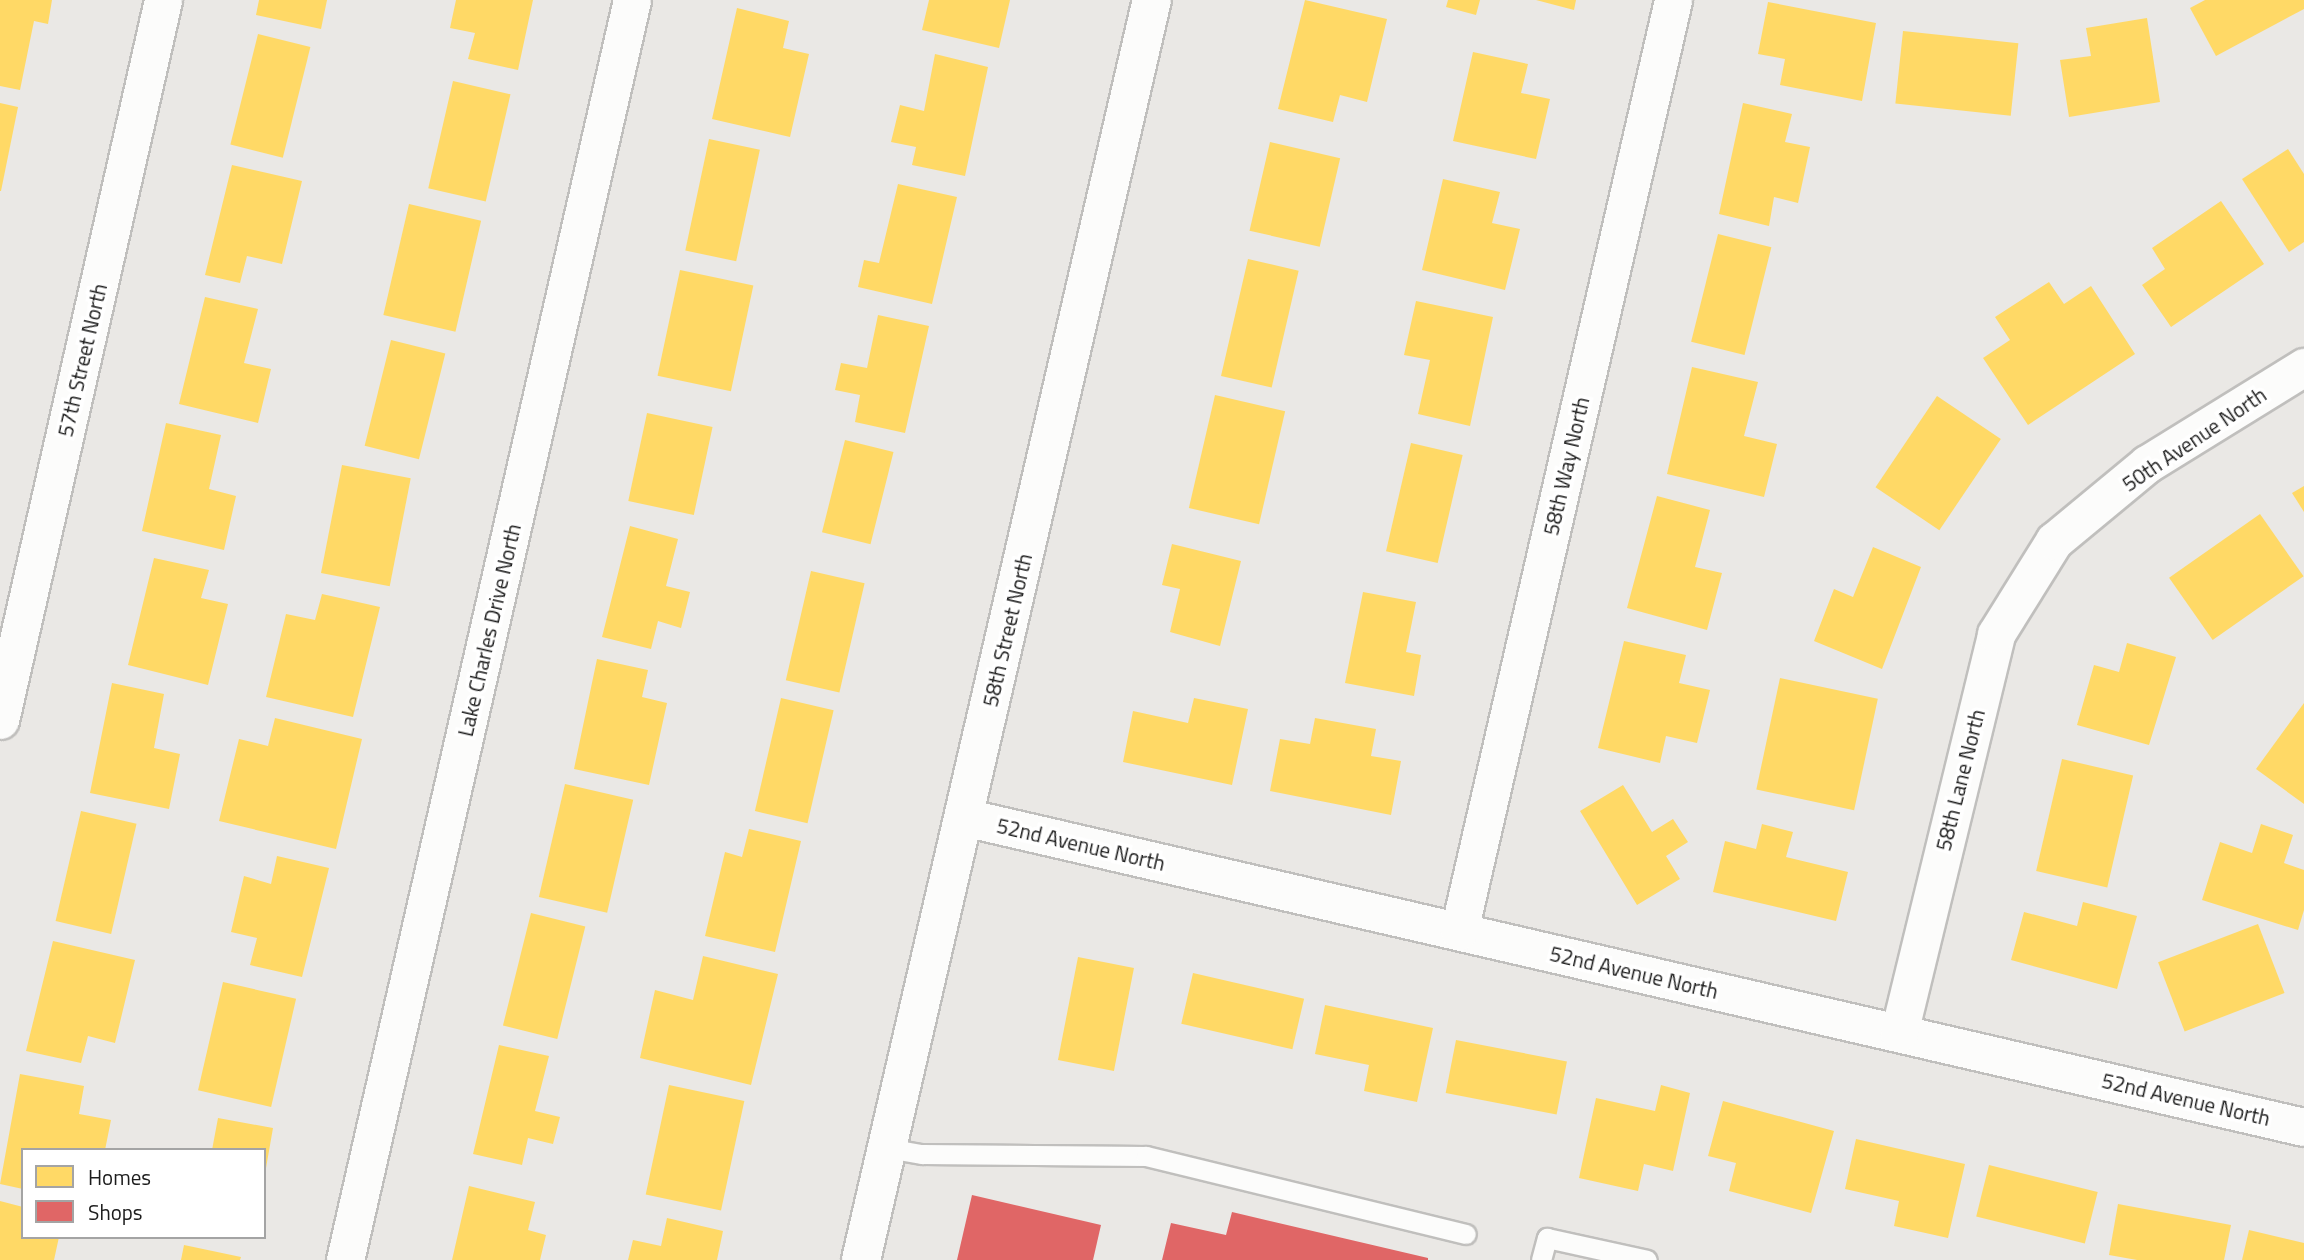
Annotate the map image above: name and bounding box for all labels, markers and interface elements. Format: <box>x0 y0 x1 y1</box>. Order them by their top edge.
street label: 57th Street North <box>52 281 112 439</box>
street label: 50th Avenue North <box>2117 382 2271 496</box>
street label: 58th Way North <box>1538 394 1594 538</box>
street label: Lake Charles Drive North <box>452 521 526 739</box>
street label: 58th Street North <box>977 551 1037 709</box>
street label: 58th Lane North <box>1930 707 1990 853</box>
street label: 52nd Avenue North <box>994 812 1168 876</box>
street label: 52nd Avenue North <box>1547 940 1721 1004</box>
street label: 52nd Avenue North <box>2099 1067 2273 1131</box>
legend <box>21 1148 266 1239</box>
text: Homes <box>88 1161 151 1193</box>
text: Shops <box>88 1196 143 1228</box>

